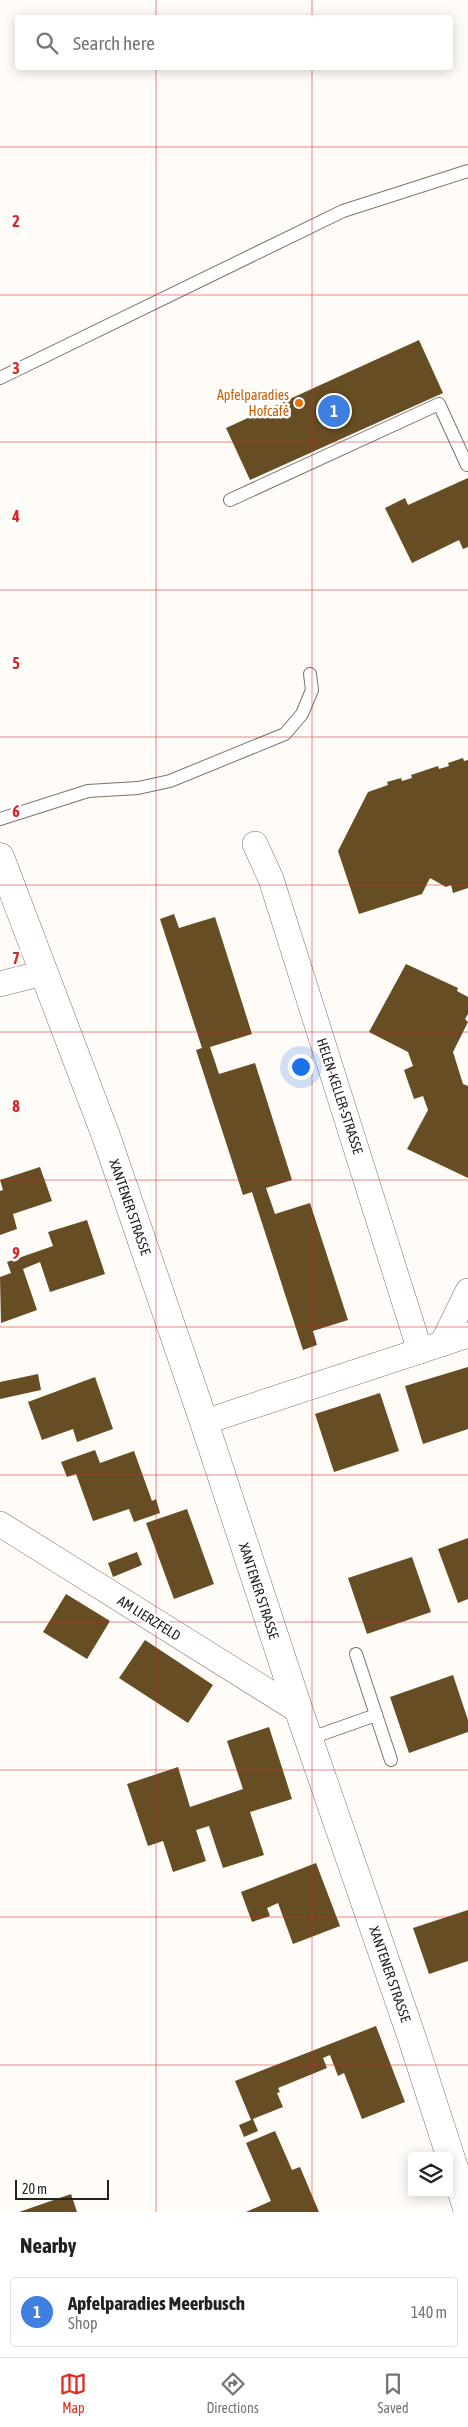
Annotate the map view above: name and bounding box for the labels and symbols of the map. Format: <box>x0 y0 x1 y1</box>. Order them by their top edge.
text: 2 <box>12 212 20 230</box>
text: 3 <box>12 359 20 377</box>
place label: Apfelparadies Hofcafé <box>217 387 289 419</box>
pin: 1 <box>318 392 350 430</box>
marker: Apfelparadies Hofcafé <box>293 397 305 409</box>
text: 4 <box>11 507 20 525</box>
text: 5 <box>12 654 20 672</box>
text: 6 <box>12 802 20 820</box>
text: 7 <box>12 949 20 967</box>
street label: HELEN-KELLER-STRASSE <box>314 1036 366 1156</box>
your location <box>288 1054 314 1080</box>
text: 8 <box>12 1097 20 1115</box>
street label: XANTENER STRASSE <box>106 1157 154 1257</box>
text: 9 <box>12 1244 20 1262</box>
street label: XANTENER STRASSE <box>236 1541 282 1641</box>
street label: AM LIERZFELD <box>115 1592 184 1644</box>
street label: XANTENER STRASSE <box>366 1924 414 2024</box>
scale bar <box>15 2177 109 2200</box>

